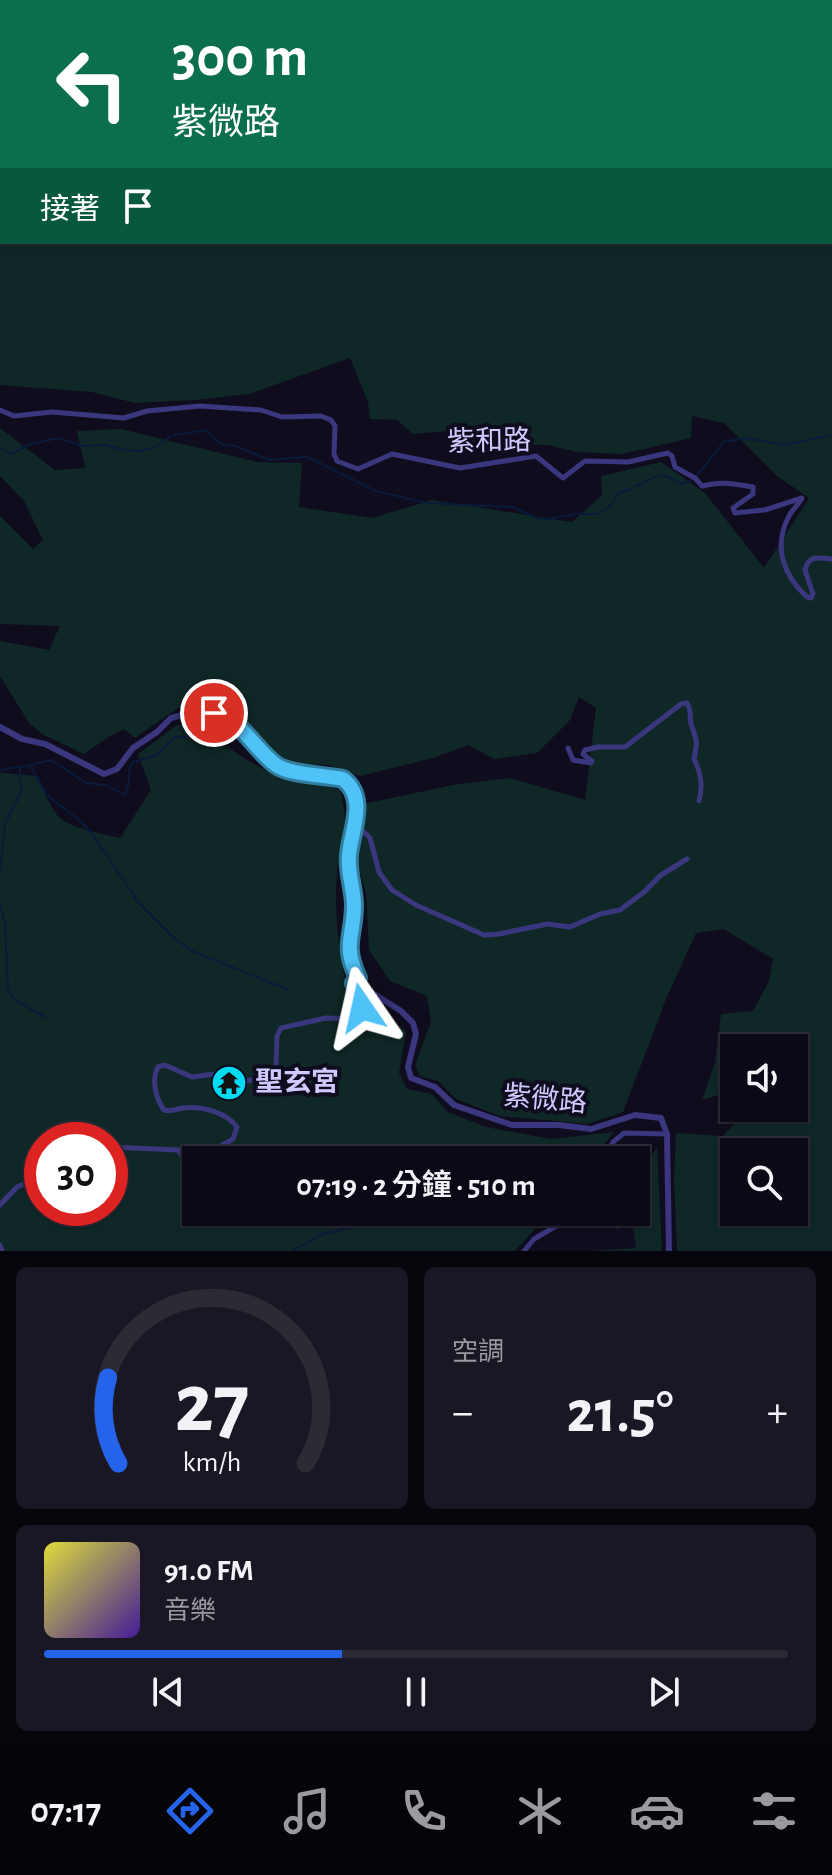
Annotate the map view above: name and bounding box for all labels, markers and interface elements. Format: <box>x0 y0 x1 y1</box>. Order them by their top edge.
text: 300 m <box>172 30 308 86</box>
icon: left <box>40 32 144 136</box>
text: 紫微路 <box>172 105 280 141</box>
icon: arrive <box>116 184 160 228</box>
text: 接著 <box>40 195 100 225</box>
street label: 紫和路 <box>447 425 531 457</box>
pin <box>180 679 248 747</box>
icon: arrive <box>192 691 236 735</box>
position arrow <box>320 966 404 1050</box>
map controls <box>720 1034 808 1226</box>
button: sound <box>720 1034 808 1122</box>
temple icon: 聖玄宮 <box>210 1064 248 1102</box>
place label: 聖玄宮 <box>255 1067 339 1097</box>
street label: 紫微路 <box>502 1080 588 1118</box>
speed limit sign: 30 <box>24 1122 128 1226</box>
button: search <box>720 1138 808 1226</box>
text: 07:19 · 2 分鐘 · 510 m <box>296 1171 536 1201</box>
text: 空調 <box>452 1339 504 1365</box>
text: 27 <box>174 1363 250 1447</box>
text: 21.5° <box>566 1383 674 1443</box>
text: − <box>452 1391 473 1435</box>
text: + <box>767 1391 788 1435</box>
text: km/h <box>183 1448 241 1477</box>
text: 91.0 FM <box>164 1556 254 1586</box>
text: 音樂 <box>164 1598 216 1624</box>
icon: previous <box>146 1670 190 1714</box>
icon: pause <box>394 1670 438 1714</box>
icon: next <box>642 1670 686 1714</box>
icon: directions <box>162 1783 218 1839</box>
icon: music <box>279 1783 335 1839</box>
icon: phone <box>396 1783 452 1839</box>
icon: climate <box>512 1783 568 1839</box>
icon: car <box>629 1783 685 1839</box>
icon: filters <box>746 1783 802 1839</box>
text: 07:17 <box>30 1793 101 1829</box>

